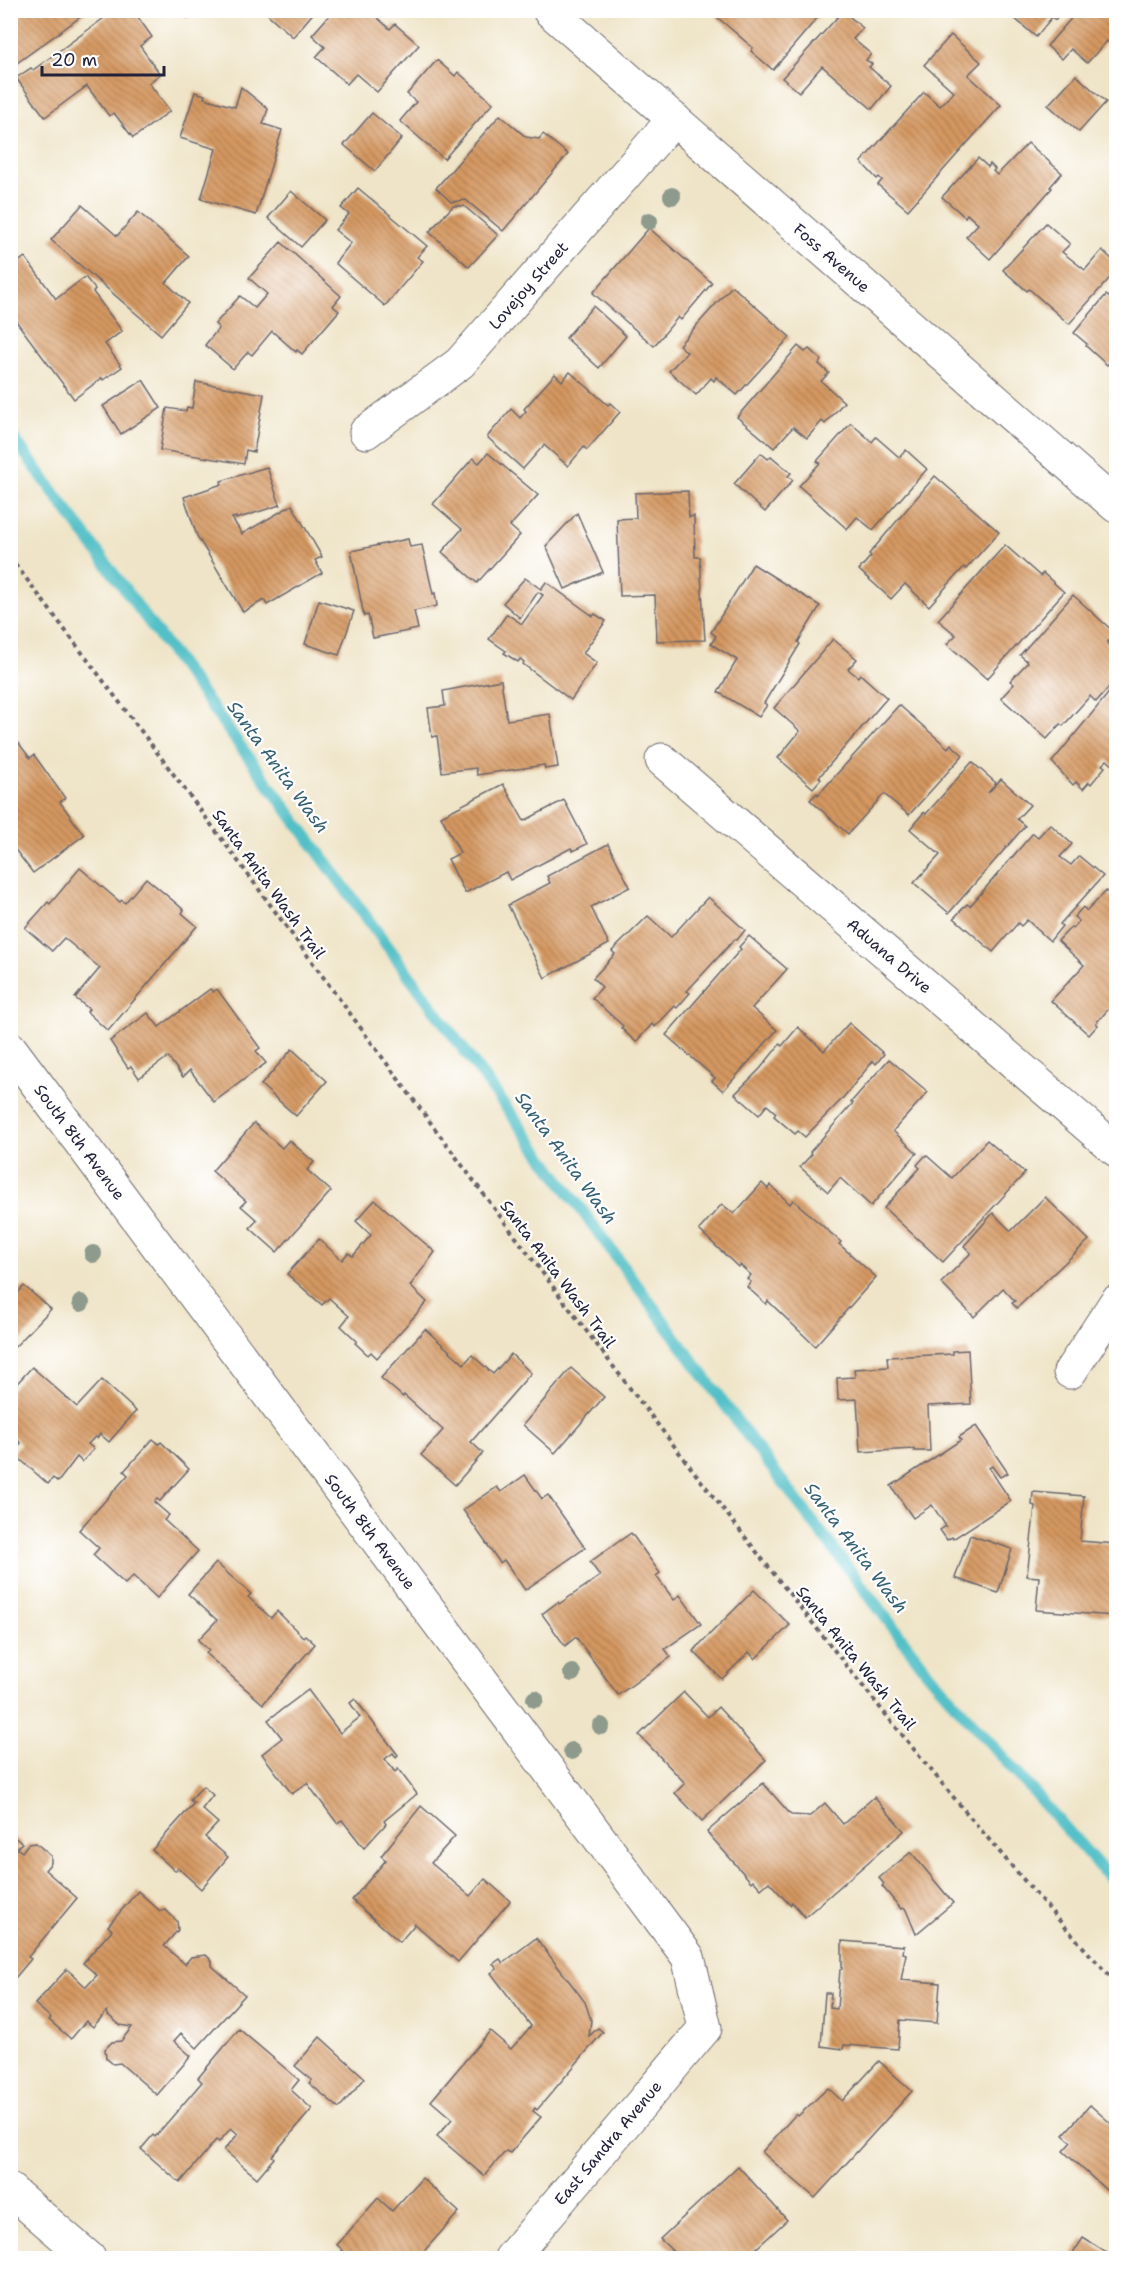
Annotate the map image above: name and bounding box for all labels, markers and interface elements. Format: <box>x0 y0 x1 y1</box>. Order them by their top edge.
scale bar <box>42 39 164 77</box>
text: 20 m <box>51 48 97 72</box>
street label: Foss Avenue <box>789 218 875 297</box>
street label: Lovejoy Street <box>484 237 573 334</box>
water label: Santa Anita Wash <box>222 696 334 838</box>
street label: Santa Anita Wash Trail <box>208 805 330 963</box>
street label: Aduana Drive <box>843 913 936 998</box>
street label: South 8th Avenue <box>30 1080 130 1204</box>
water label: Santa Anita Wash <box>510 1087 622 1229</box>
street label: Santa Anita Wash Trail <box>496 1196 621 1352</box>
street label: South 8th Avenue <box>320 1469 421 1594</box>
water label: Santa Anita Wash <box>799 1478 913 1618</box>
street label: Santa Anita Wash Trail <box>791 1582 921 1735</box>
street label: East Sandra Avenue <box>550 2076 666 2210</box>

